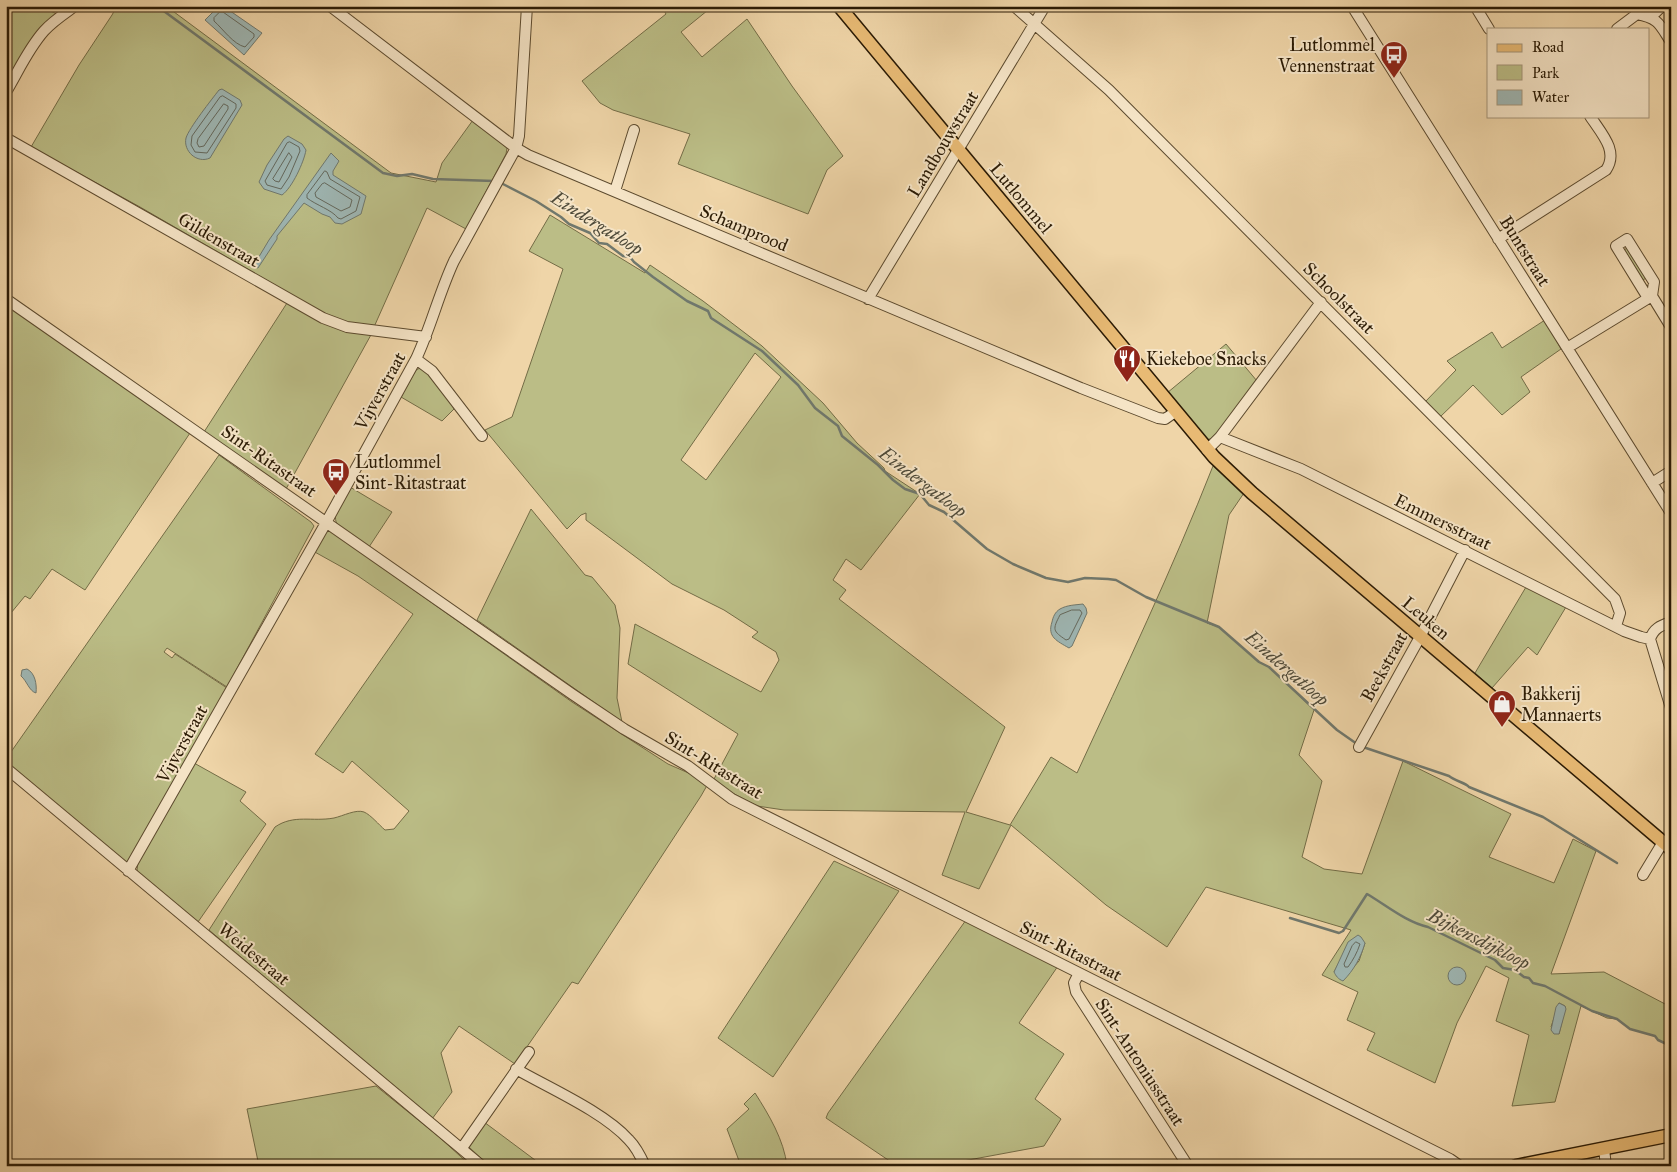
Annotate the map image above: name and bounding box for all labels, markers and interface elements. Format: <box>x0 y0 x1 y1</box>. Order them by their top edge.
legend <box>1487 28 1650 118</box>
place label: Lutlommel Vennenstraat <box>1277 34 1376 77</box>
text: Road <box>1532 38 1564 56</box>
bus stop icon: Lutlommel Vennenstraat <box>1379 40 1409 79</box>
text: Park <box>1532 64 1559 82</box>
street label: Landbouwstraat <box>903 86 984 201</box>
text: Water <box>1532 88 1569 106</box>
street label: Lutlommel <box>985 158 1057 238</box>
water label: Eindergatloop <box>545 185 648 261</box>
street label: Schamprood <box>697 200 791 256</box>
street label: Gildenstraat <box>174 208 264 272</box>
street label: Buntstraat <box>1495 212 1556 291</box>
street label: Schoolstraat <box>1299 258 1380 339</box>
restaurant icon: Kiekeboe Snacks <box>1112 344 1142 383</box>
street label: Vijverstraat <box>349 348 411 435</box>
place label: Kiekeboe Snacks <box>1146 348 1266 370</box>
street label: Sint-Ritastraat <box>217 420 321 502</box>
water label: Eindergatloop <box>873 441 972 524</box>
place label: Lutlommel Sint-Ritastraat <box>355 451 467 494</box>
bus stop icon: Lutlommel Sint-Ritastraat <box>321 457 351 496</box>
street label: Emmersstraat <box>1391 489 1496 555</box>
street label: Leuken <box>1398 592 1455 645</box>
water label: Eindergatloop <box>1239 625 1334 712</box>
street label: Beekstraat <box>1356 628 1412 706</box>
place label: Bakkerij Mannaerts <box>1521 683 1601 726</box>
shop icon: Bakkerij Mannaerts <box>1487 689 1517 728</box>
street label: Vijverstraat <box>151 701 213 788</box>
street label: Sint-Ritastraat <box>661 726 768 804</box>
water label: Bijkensdijkloop <box>1423 903 1534 976</box>
street label: Sint-Ritastraat <box>1016 916 1126 986</box>
street label: Weidestraat <box>214 918 295 991</box>
street label: Sint-Antoniusstraat <box>1090 994 1190 1131</box>

